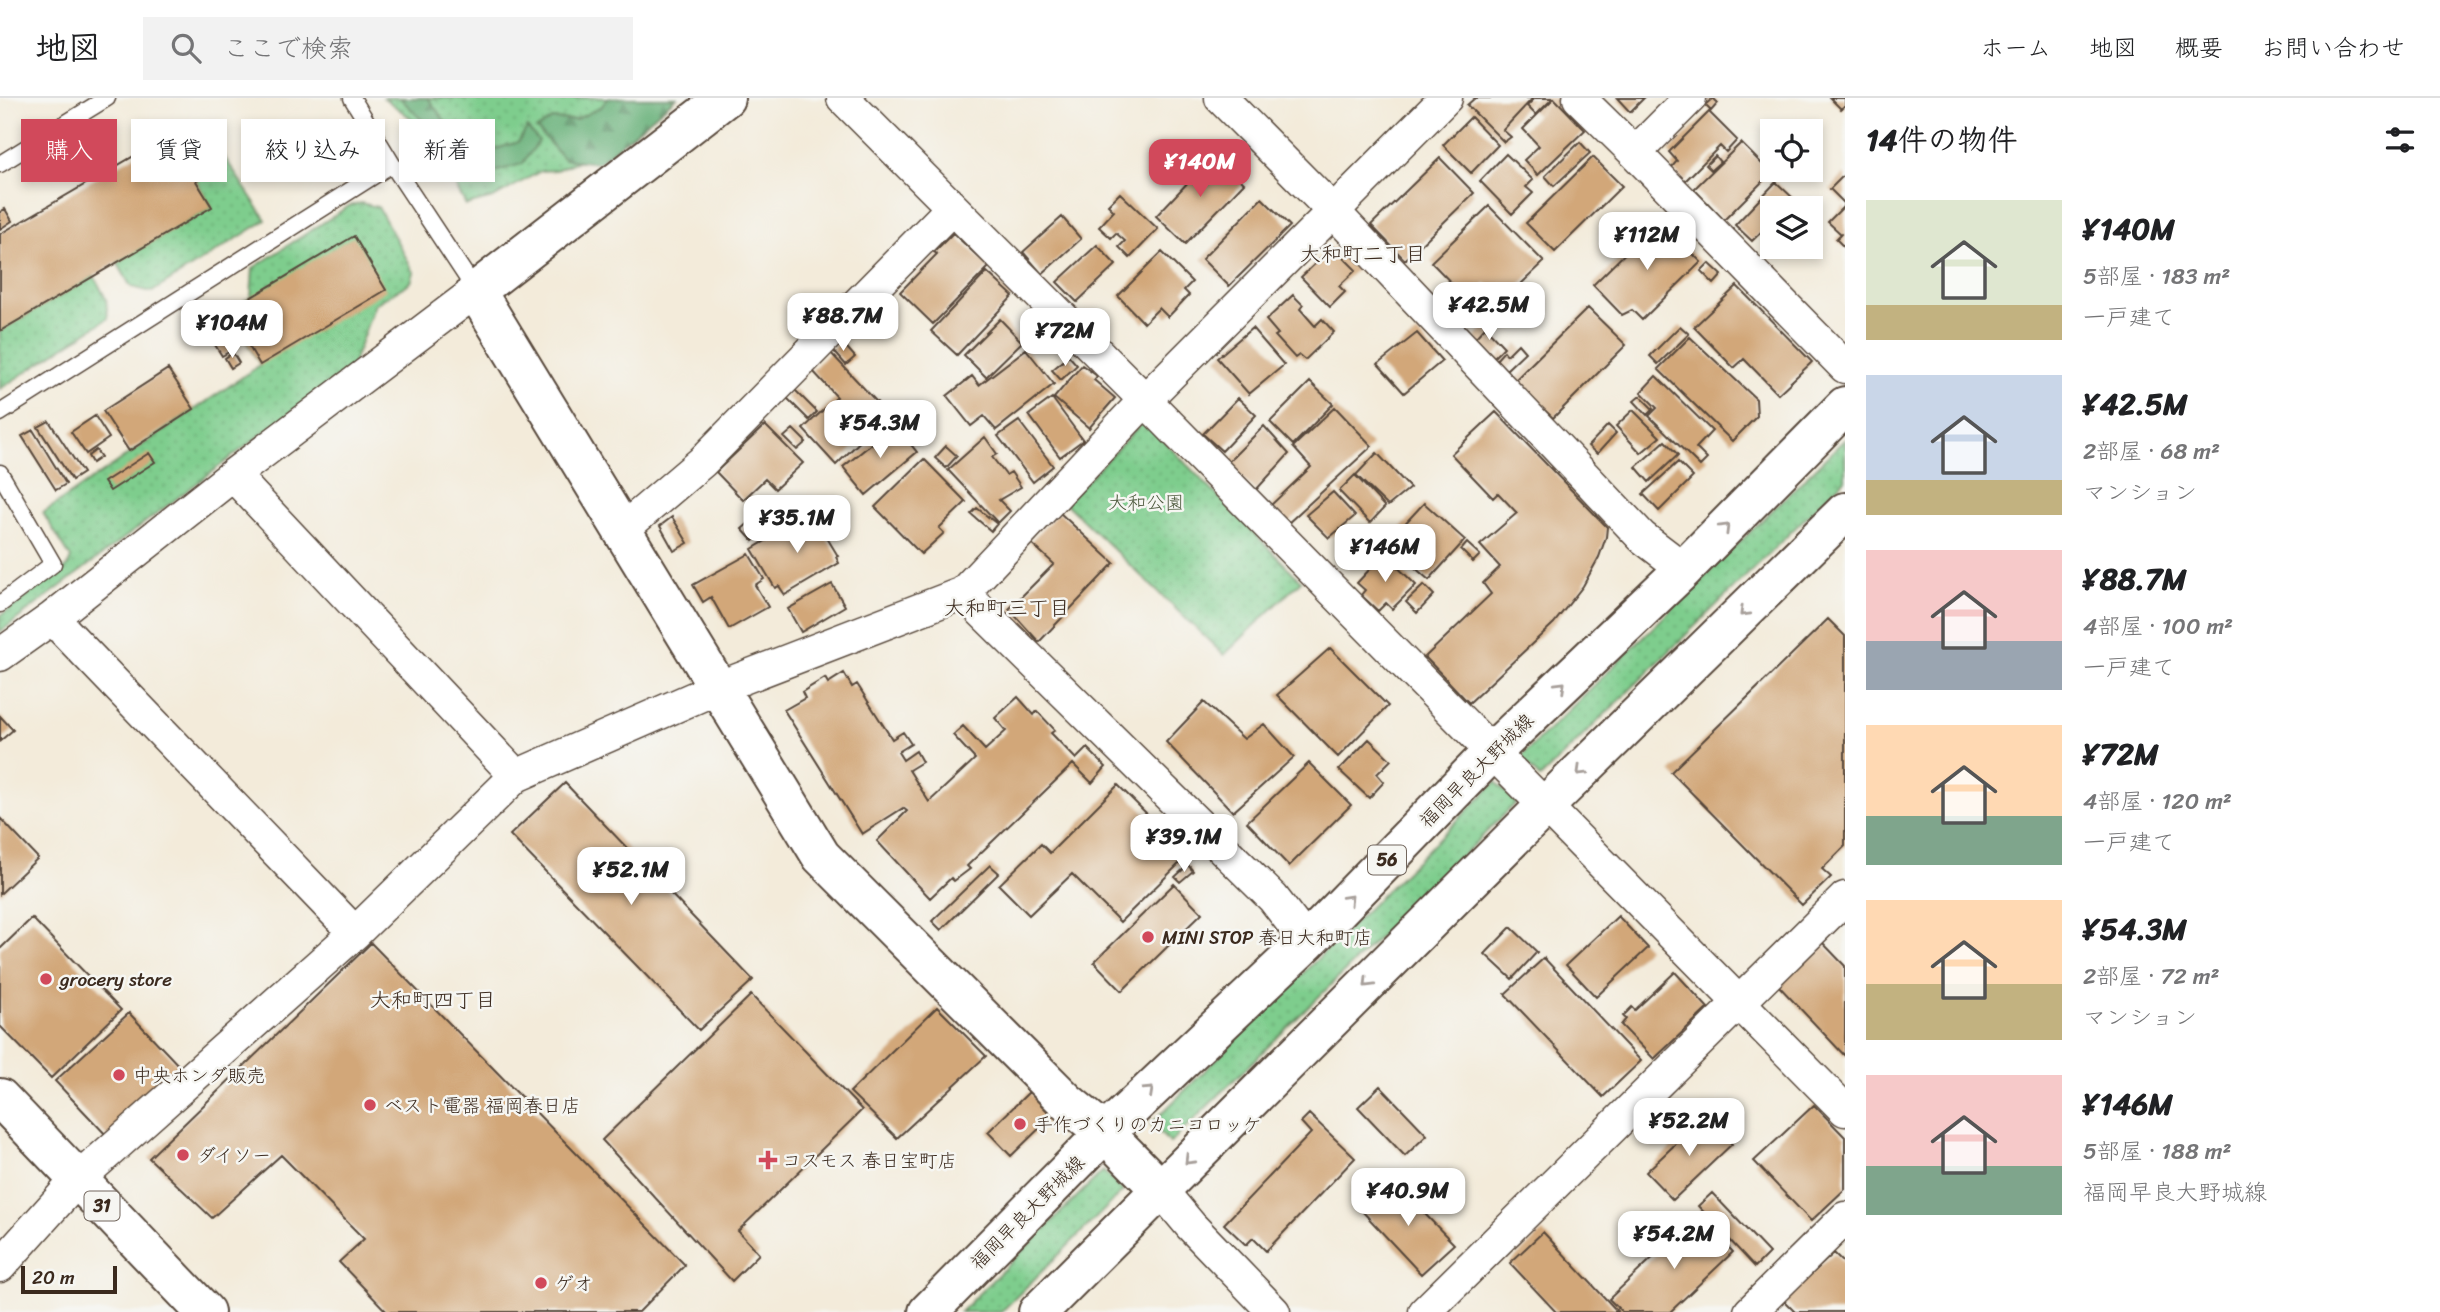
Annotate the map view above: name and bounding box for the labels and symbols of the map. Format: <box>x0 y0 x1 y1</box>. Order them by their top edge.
pin: ¥140M <box>1151 140 1249 199</box>
pin: ¥112M <box>1598 212 1696 272</box>
district label: 大和町二丁目 <box>1300 235 1426 273</box>
pin: ¥42.5M <box>1432 282 1546 342</box>
pin: ¥88.7M <box>786 294 900 353</box>
pin: ¥104M <box>183 300 281 360</box>
pin: ¥72M <box>1024 308 1106 368</box>
pin: ¥54.3M <box>823 400 937 460</box>
park label: 大和公園 <box>1108 486 1184 519</box>
pin: ¥35.1M <box>740 496 854 555</box>
one-way arrow <box>1716 523 1729 536</box>
pin: ¥146M <box>1336 524 1434 584</box>
district label: 大和町三丁目 <box>944 589 1070 627</box>
one-way arrow <box>1739 603 1752 616</box>
one-way arrow <box>1553 682 1566 695</box>
street label: 福岡早良大野城線 <box>1411 705 1542 836</box>
one-way arrow <box>1577 763 1590 776</box>
pin: ¥39.1M <box>1127 814 1241 874</box>
road number: 56 <box>1368 846 1406 874</box>
pin: ¥52.1M <box>574 848 688 907</box>
one-way arrow <box>1340 894 1353 907</box>
place label: MINI STOP 春日大和町店 <box>1162 921 1372 954</box>
marker: MINI STOP 春日大和町店 <box>1140 929 1156 945</box>
place label: grocery store <box>58 963 172 996</box>
marker: grocery store <box>38 971 54 987</box>
one-way arrow <box>1363 974 1376 987</box>
district label: 大和町四丁目 <box>370 981 496 1019</box>
place label: 中央ホンダ販売 <box>133 1059 265 1092</box>
marker: 中央ホンダ販売 <box>111 1067 127 1083</box>
one-way arrow <box>1141 1086 1154 1099</box>
place label: ベスト電器 福岡春日店 <box>384 1089 580 1122</box>
marker: ベスト電器 福岡春日店 <box>362 1097 378 1113</box>
pin: ¥52.2M <box>1632 1098 1746 1158</box>
place label: 手作づくりのカニコロッケ <box>1034 1108 1262 1141</box>
marker: 手作づくりのカニコロッケ <box>1012 1116 1028 1132</box>
place label: ダイソー <box>197 1139 271 1172</box>
place label: コスモス 春日宝町店 <box>782 1144 957 1177</box>
marker: ダイソー <box>175 1147 191 1163</box>
street label: 福岡早良大野城線 <box>962 1147 1093 1278</box>
marker: コスモス 春日宝町店 <box>760 1152 776 1168</box>
one-way arrow <box>1184 1152 1197 1165</box>
pin: ¥40.9M <box>1351 1168 1465 1228</box>
road number: 31 <box>84 1191 119 1220</box>
pin: ¥54.2M <box>1617 1212 1731 1271</box>
scale bar <box>21 1263 117 1295</box>
place label: ゲオ <box>555 1267 593 1300</box>
marker: ゲオ <box>533 1275 549 1291</box>

